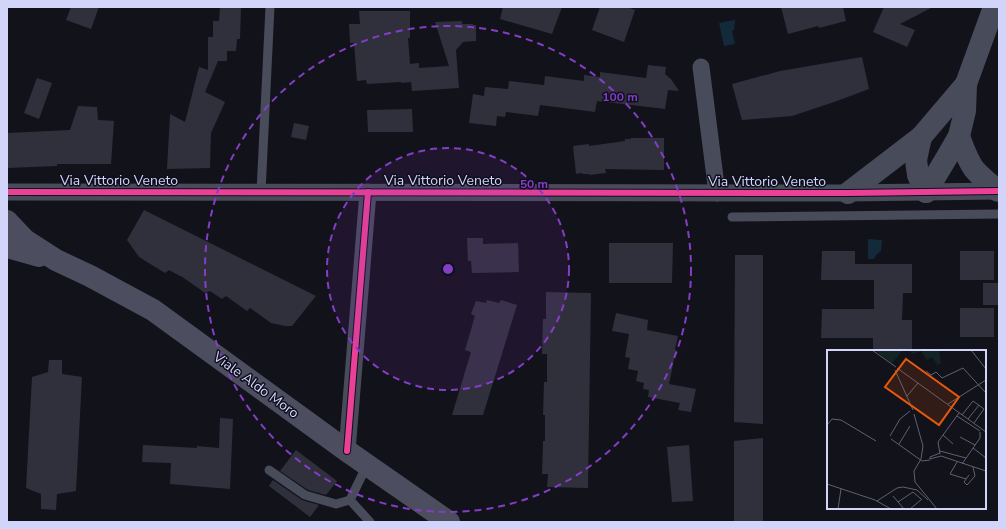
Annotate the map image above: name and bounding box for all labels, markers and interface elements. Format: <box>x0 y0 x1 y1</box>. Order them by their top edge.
text: 100 m <box>602 89 638 105</box>
street label: Via Vittorio Veneto <box>59 171 178 190</box>
street label: Via Vittorio Veneto <box>383 171 502 190</box>
street label: Via Vittorio Veneto <box>707 172 826 191</box>
text: 50 m <box>520 176 548 192</box>
centre of rings <box>441 262 455 276</box>
street label: Viale Aldo Moro <box>208 347 303 423</box>
inset map <box>827 350 986 509</box>

